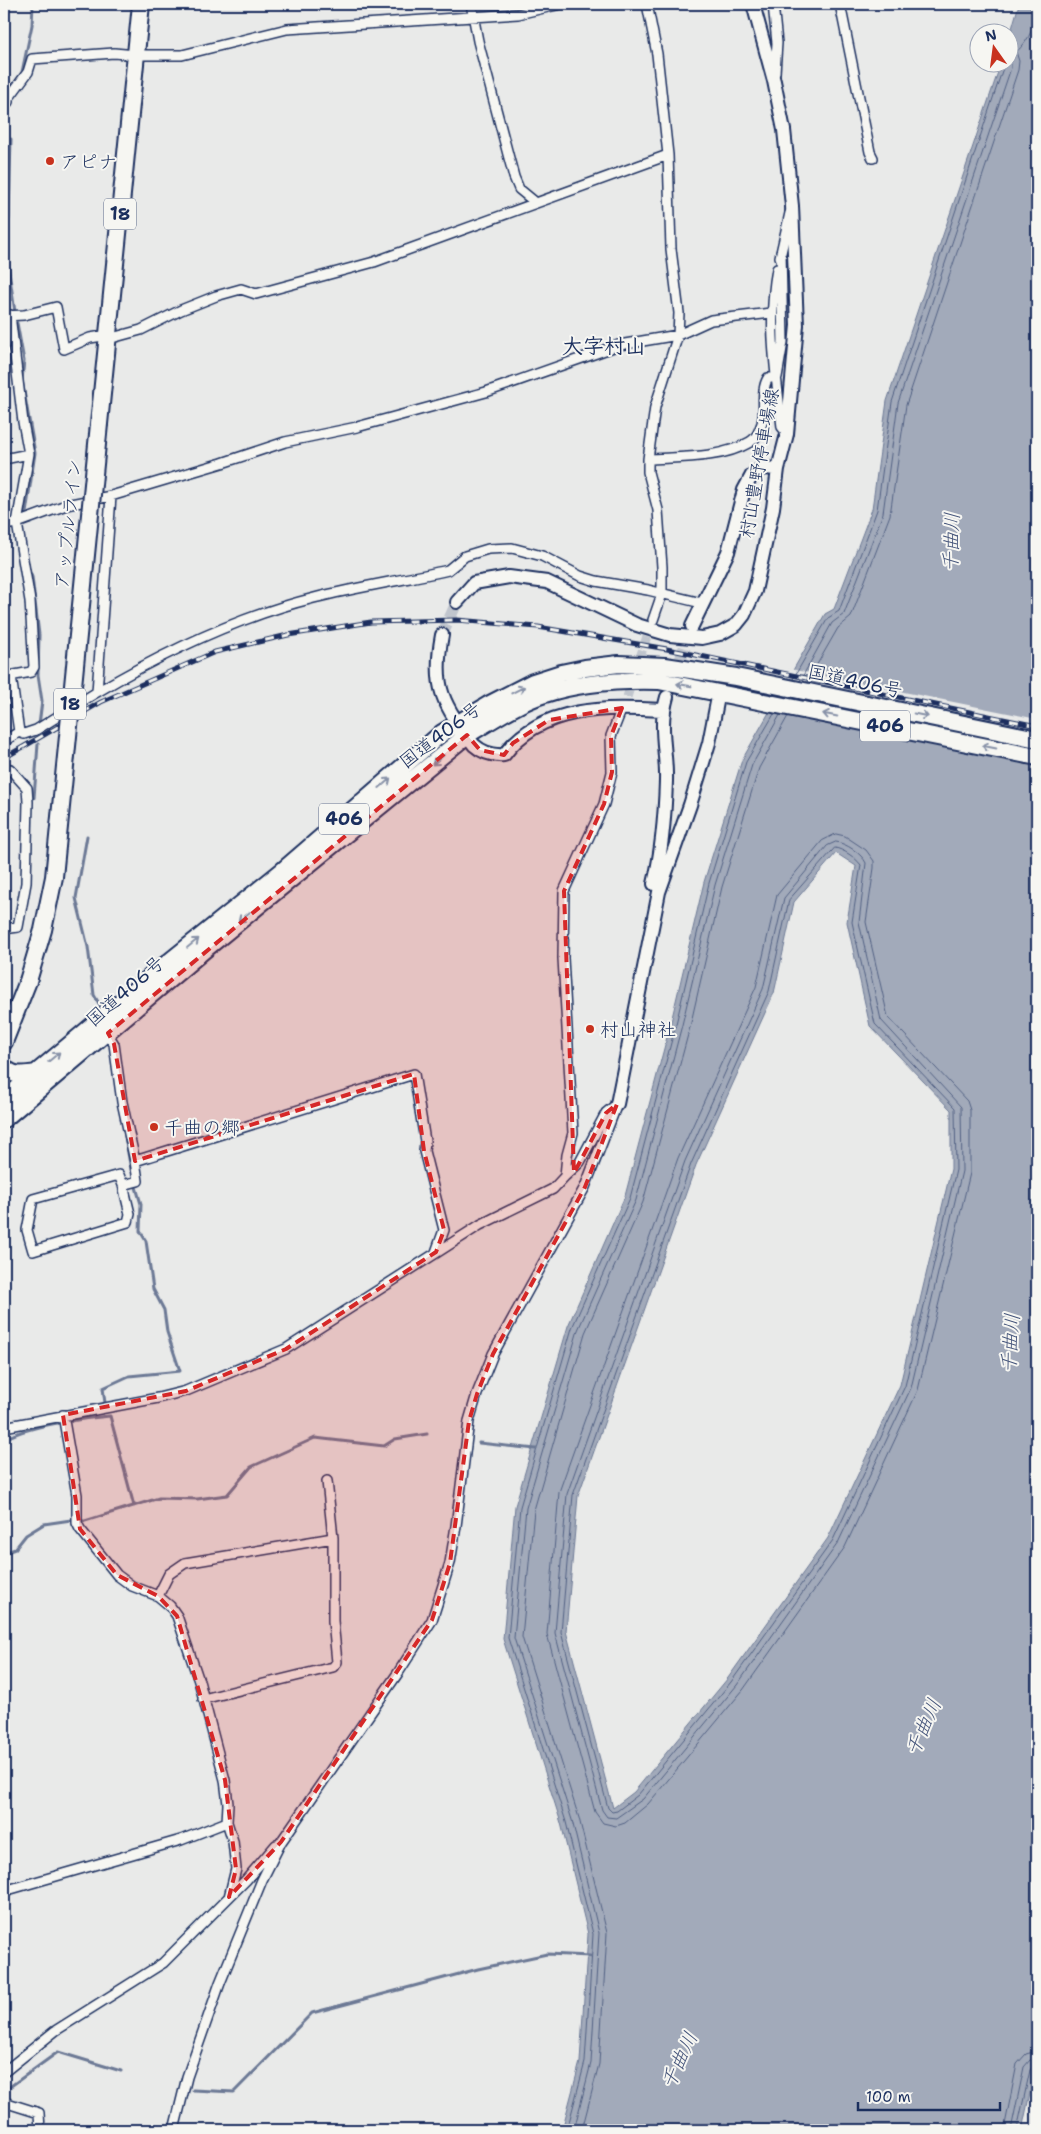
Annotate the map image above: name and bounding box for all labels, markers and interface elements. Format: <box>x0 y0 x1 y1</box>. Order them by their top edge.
north arrow <box>968 22 1018 72</box>
text: N <box>983 25 998 45</box>
place label: アピナ <box>60 149 117 174</box>
marker: アピナ <box>44 155 56 167</box>
road number: 18 <box>104 198 136 230</box>
district label: 大字村山 <box>562 332 646 360</box>
street label: 村山豊野停車場線 <box>733 386 785 540</box>
street label: アップルライン <box>49 457 87 591</box>
water label: 千曲川 <box>937 512 965 572</box>
street label: 国道406号 <box>805 659 905 703</box>
one-way arrow <box>677 680 693 690</box>
one-way arrow <box>510 685 525 694</box>
road number: 18 <box>54 689 86 720</box>
street label: 国道406号 <box>394 696 486 774</box>
one-way arrow <box>823 709 839 719</box>
road number: 406 <box>860 710 910 741</box>
one-way arrow <box>913 711 929 720</box>
one-way arrow <box>982 742 998 751</box>
one-way arrow <box>432 754 445 765</box>
one-way arrow <box>379 777 392 789</box>
road number: 406 <box>319 804 369 834</box>
one-way arrow <box>238 912 251 923</box>
one-way arrow <box>186 937 199 948</box>
street label: 国道406号 <box>80 950 170 1032</box>
place label: 村山神社 <box>600 1017 676 1042</box>
marker: 村山神社 <box>584 1023 596 1035</box>
one-way arrow <box>48 1052 61 1063</box>
place label: 千曲の郷 <box>164 1115 240 1140</box>
marker: 千曲の郷 <box>148 1121 160 1133</box>
water label: 千曲川 <box>995 1312 1025 1374</box>
water label: 千曲川 <box>899 1694 947 1760</box>
water label: 千曲川 <box>655 2027 703 2093</box>
scale bar <box>858 2079 1001 2111</box>
text: 100 m <box>866 2087 911 2107</box>

